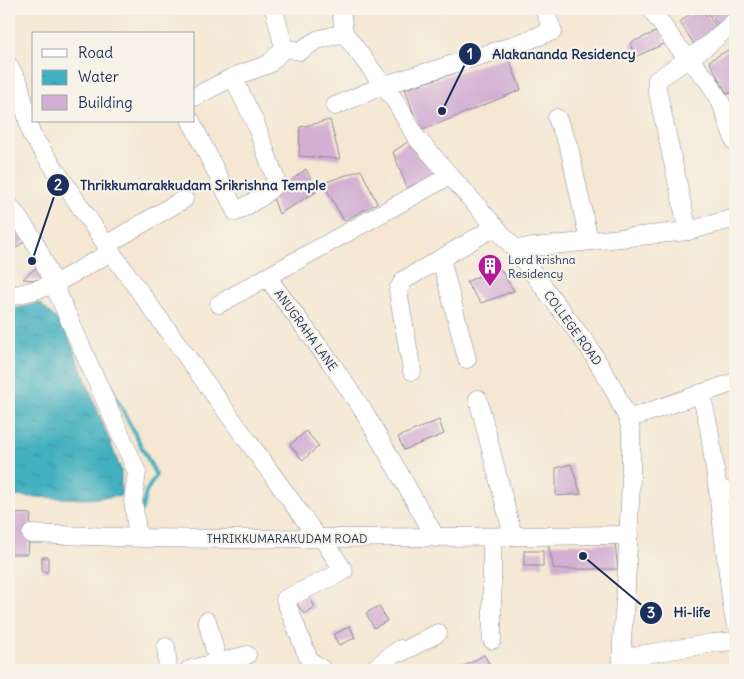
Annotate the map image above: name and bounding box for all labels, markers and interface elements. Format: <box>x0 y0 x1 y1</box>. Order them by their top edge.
legend <box>32 32 195 122</box>
callout: Alakananda Residency <box>457 39 646 68</box>
text: Road <box>78 43 113 62</box>
text: 1 <box>467 44 473 63</box>
text: Alakananda Residency <box>492 45 636 63</box>
text: Water <box>78 67 119 86</box>
text: Building <box>78 93 133 112</box>
callout: Thrikkumarakkudam Srikrishna Temple <box>45 171 336 200</box>
text: 2 <box>54 175 62 194</box>
text: Thrikkumarakkudam Srikrishna Temple <box>80 176 326 194</box>
place label: Lord krishna Residency <box>508 252 576 281</box>
building icon: Lord krishna Residency <box>477 253 503 287</box>
street label: ANUGRAHA LANE <box>271 286 341 374</box>
street label: COLLEGE ROAD <box>541 288 605 368</box>
street label: THRIKKUMARAKUDAM ROAD <box>207 531 367 546</box>
callout: Hi-life <box>638 598 720 627</box>
text: 3 <box>647 603 655 622</box>
text: Hi-life <box>673 603 711 621</box>

